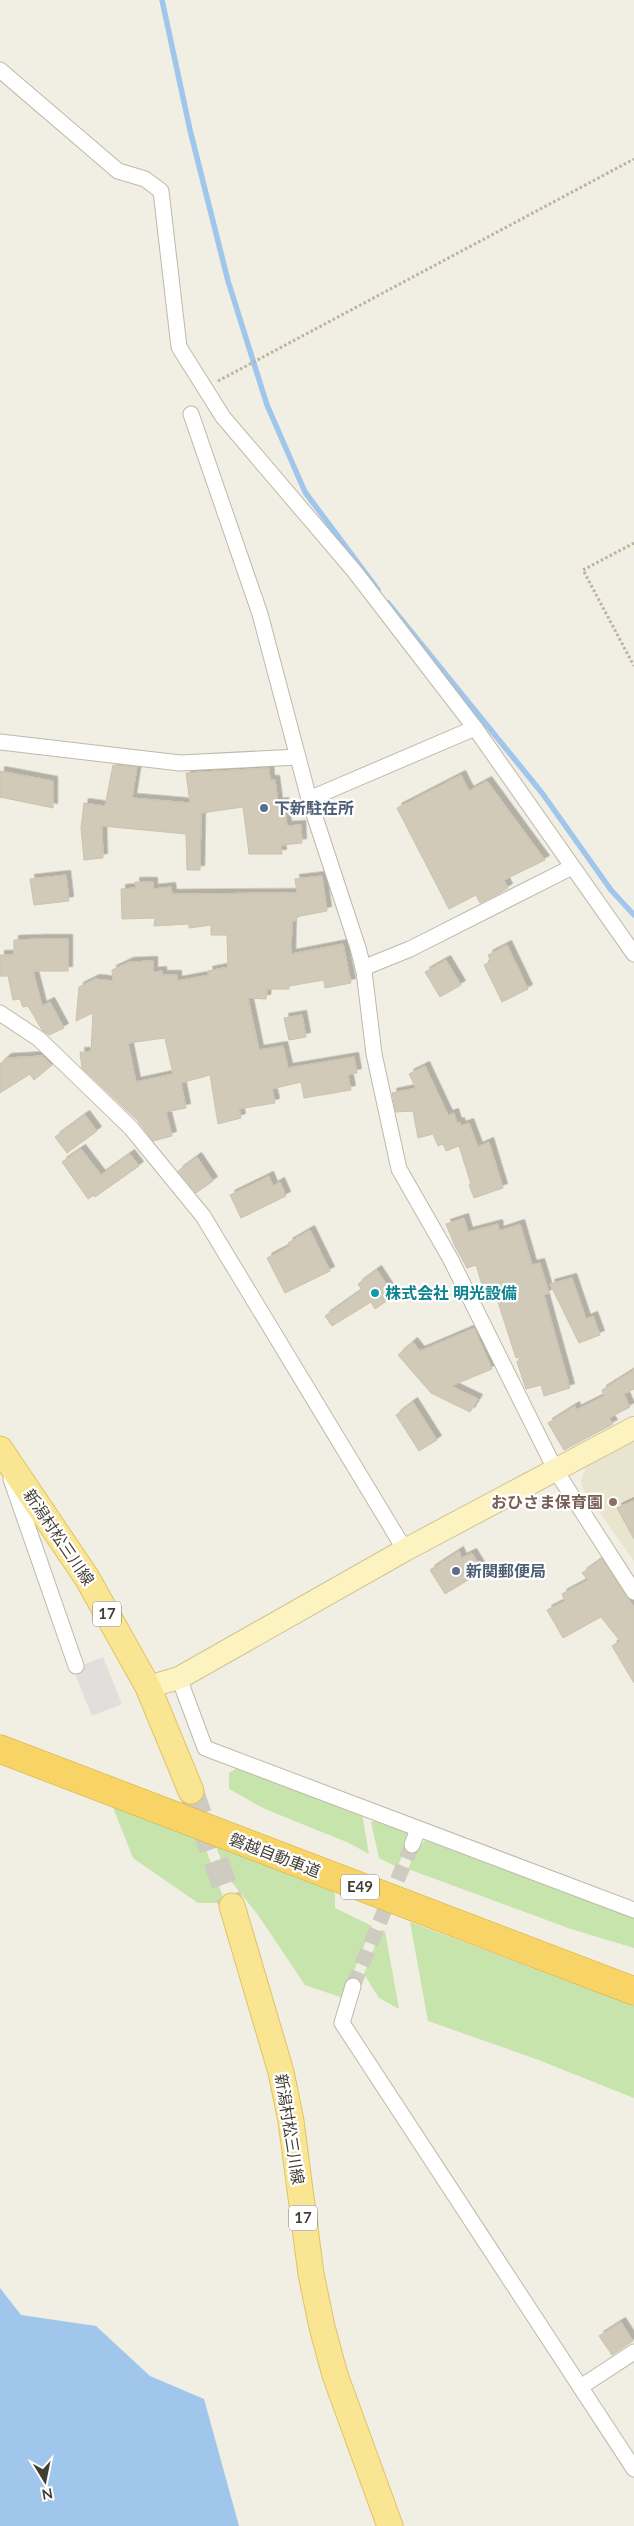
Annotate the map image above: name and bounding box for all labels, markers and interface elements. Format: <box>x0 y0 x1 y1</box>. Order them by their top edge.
place label: 下新駐在所 <box>274 798 354 817</box>
marker: 下新駐在所 <box>258 802 270 814</box>
place label: 株式会社 明光設備 <box>385 1283 517 1302</box>
marker: 株式会社 明光設備 <box>369 1287 381 1299</box>
street label: 新潟村松三川線 <box>20 1485 99 1588</box>
place label: おひさま保育園 <box>491 1492 603 1511</box>
marker: おひさま保育園 <box>607 1496 619 1508</box>
place label: 新関郵便局 <box>466 1561 546 1580</box>
marker: 新関郵便局 <box>450 1565 462 1577</box>
road number: 17 <box>93 1602 121 1626</box>
street label: 磐越自動車道 <box>227 1828 323 1881</box>
road number: E49 <box>341 1874 379 1900</box>
street label: 新潟村松三川線 <box>272 2072 309 2186</box>
road number: 17 <box>289 2206 317 2230</box>
north arrow <box>20 2456 70 2506</box>
text: N <box>41 2485 54 2504</box>

